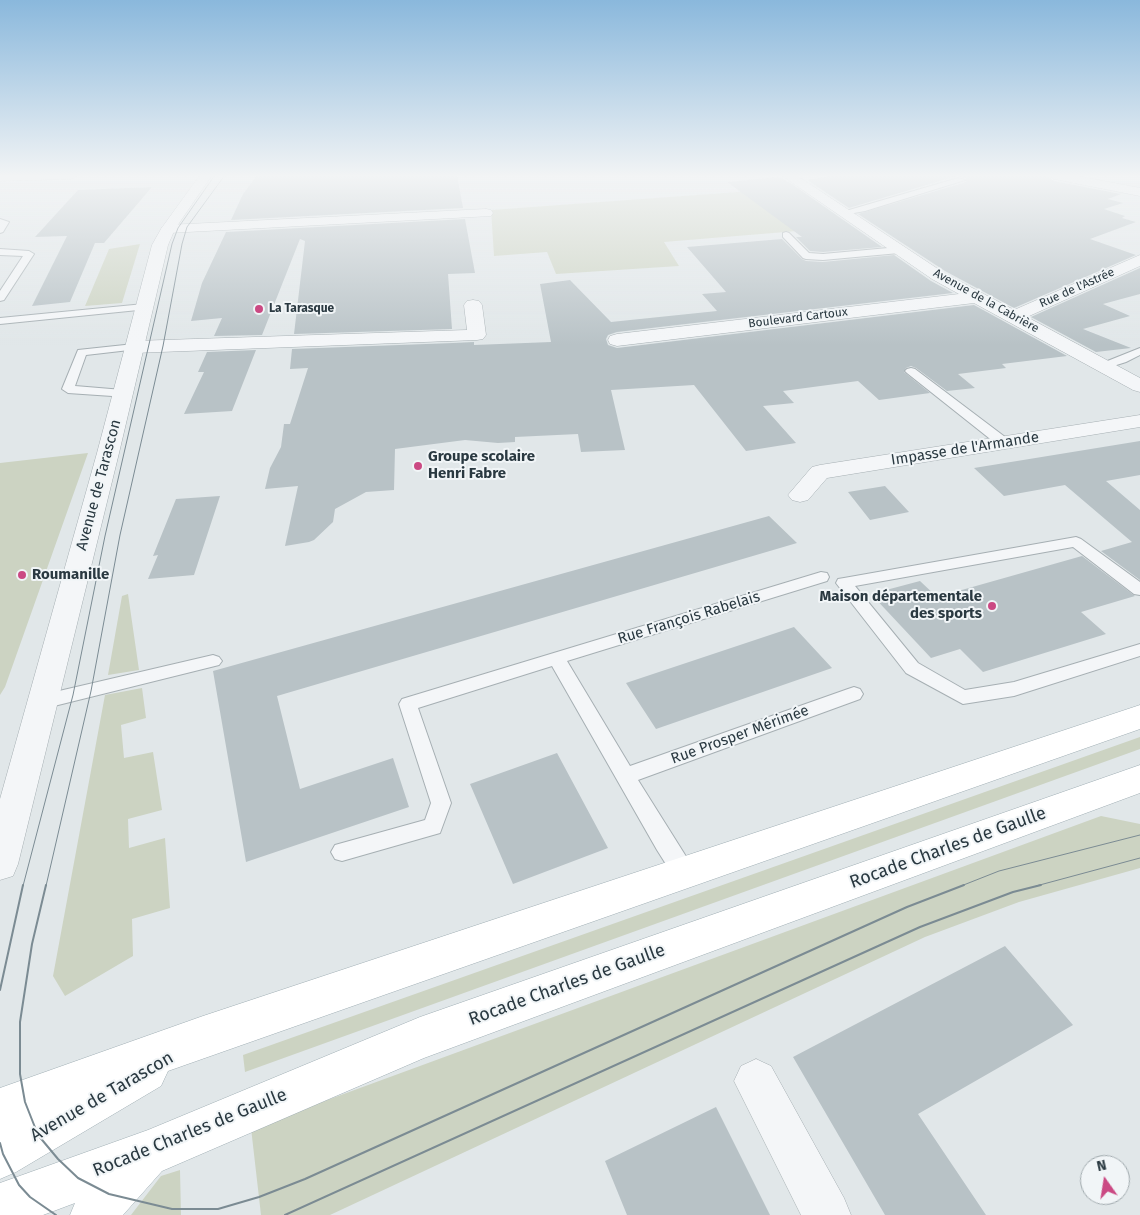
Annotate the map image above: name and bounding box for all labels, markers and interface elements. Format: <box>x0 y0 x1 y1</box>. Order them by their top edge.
street label: Rue de l'Astrée <box>1037 265 1117 311</box>
street label: Avenue de la Cabrière <box>931 266 1041 336</box>
place label: La Tarasque <box>269 302 334 316</box>
marker: La Tarasque <box>253 303 265 315</box>
street label: Boulevard Cartoux <box>748 305 848 331</box>
street label: Avenue de Tarascon <box>73 418 125 552</box>
street label: Impasse de l'Armande <box>890 428 1040 470</box>
place label: Groupe scolaire Henri Fabre <box>428 448 535 483</box>
marker: Groupe scolaire Henri Fabre <box>412 460 424 472</box>
place label: Roumanille <box>32 566 109 584</box>
marker: Roumanille <box>16 569 28 581</box>
street label: Rue François Rabelais <box>616 588 762 648</box>
place label: Maison départementale des sports <box>819 588 982 623</box>
marker: Maison départementale des sports <box>986 600 998 612</box>
street label: Rue Prosper Mérimée <box>669 702 811 768</box>
street label: Rocade Charles de Gaulle <box>847 802 1049 894</box>
street label: Rocade Charles de Gaulle <box>466 939 668 1031</box>
street label: Avenue de Tarascon <box>27 1047 177 1147</box>
street label: Rocade Charles de Gaulle <box>90 1084 290 1182</box>
north arrow <box>1080 1155 1130 1205</box>
text: N <box>1095 1157 1108 1175</box>

